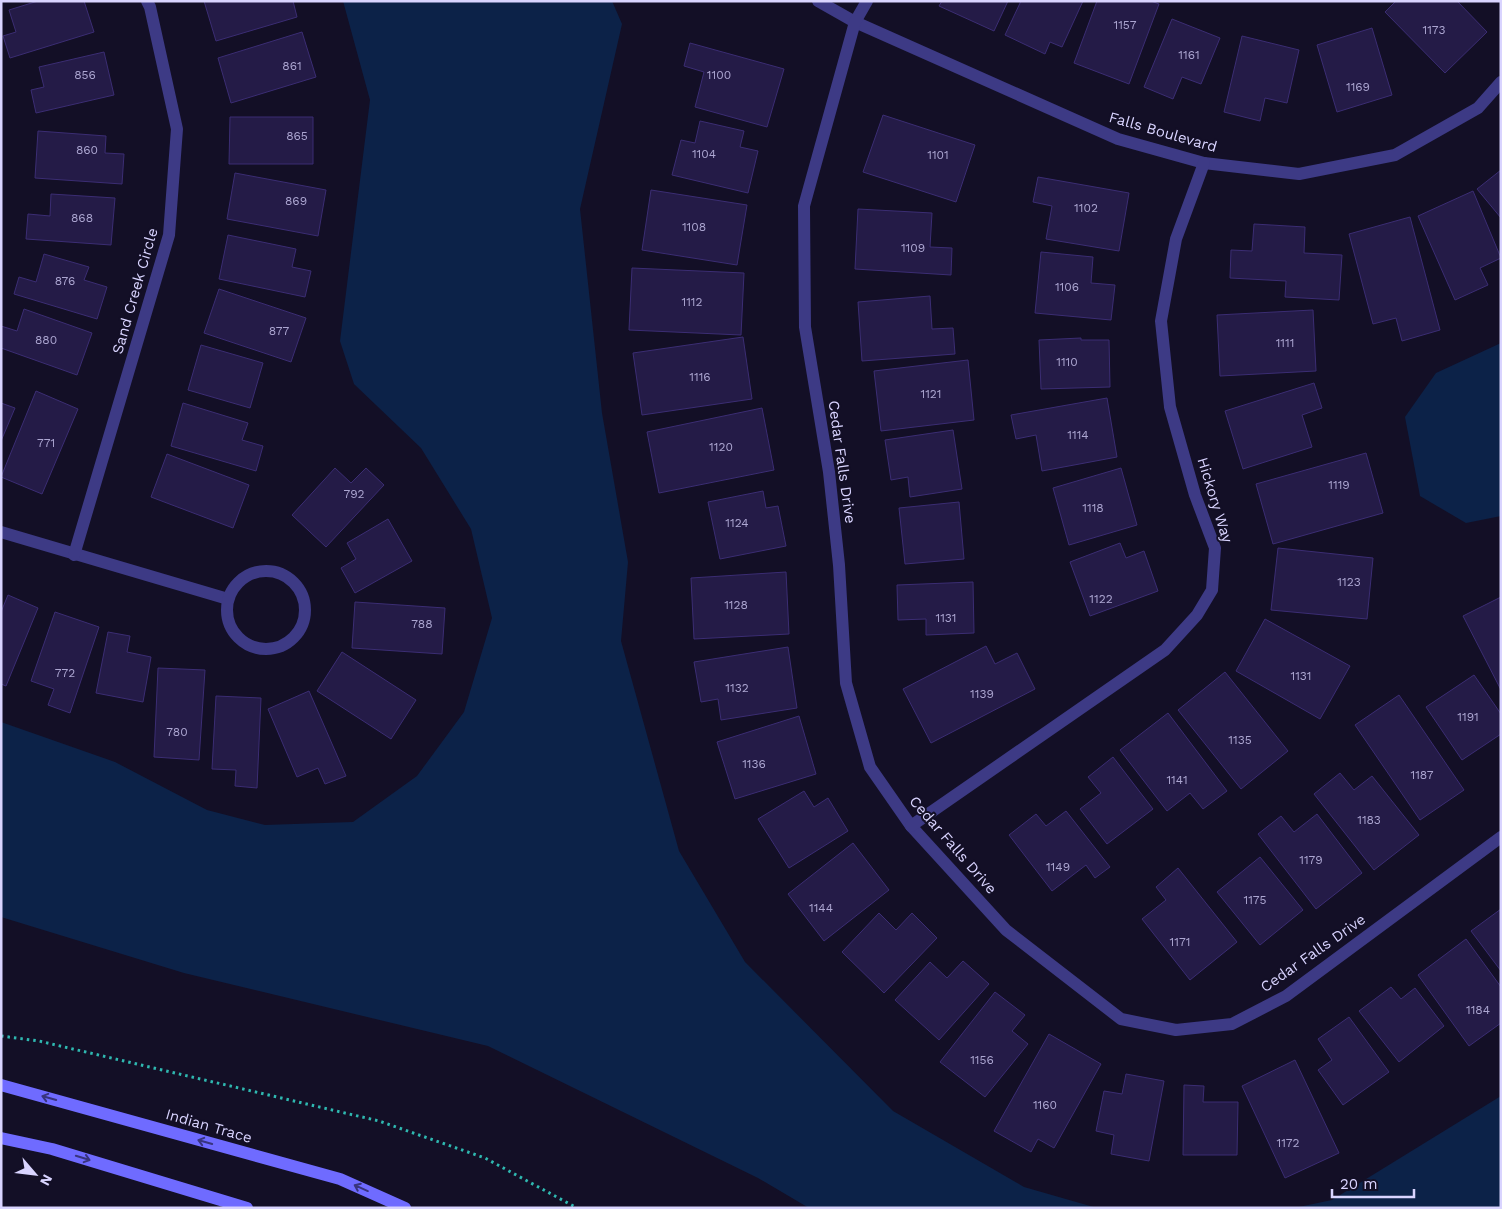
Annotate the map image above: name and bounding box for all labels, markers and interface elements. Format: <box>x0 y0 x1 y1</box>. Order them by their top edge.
house number: 1157 <box>1113 18 1137 32</box>
house number: 1173 <box>1422 23 1446 37</box>
house number: 1161 <box>1178 48 1200 62</box>
house number: 861 <box>282 59 302 73</box>
house number: 856 <box>74 68 96 82</box>
house number: 1100 <box>707 68 731 82</box>
house number: 1169 <box>1346 80 1370 94</box>
street label: Falls Boulevard <box>1107 108 1219 156</box>
house number: 865 <box>286 129 308 143</box>
house number: 860 <box>76 143 98 157</box>
house number: 1104 <box>692 147 716 161</box>
house number: 1101 <box>927 148 949 162</box>
house number: 869 <box>285 194 307 208</box>
house number: 1102 <box>1074 201 1098 215</box>
house number: 868 <box>71 211 93 225</box>
house number: 1108 <box>682 220 706 234</box>
street label: Sand Creek Circle <box>108 226 162 356</box>
house number: 1109 <box>901 241 925 255</box>
house number: 876 <box>55 274 75 288</box>
house number: 1106 <box>1055 280 1079 294</box>
house number: 1112 <box>681 295 703 309</box>
house number: 877 <box>269 324 289 338</box>
house number: 880 <box>35 333 57 347</box>
house number: 1111 <box>1276 336 1294 350</box>
house number: 1110 <box>1056 355 1078 369</box>
house number: 1116 <box>689 370 711 384</box>
house number: 1121 <box>920 387 942 401</box>
street label: Cedar Falls Drive <box>824 399 860 525</box>
house number: 1114 <box>1067 428 1089 442</box>
house number: 771 <box>37 436 55 450</box>
house number: 1120 <box>709 440 733 454</box>
street label: Hickory Way <box>1193 455 1237 545</box>
house number: 1119 <box>1328 478 1350 492</box>
house number: 792 <box>343 487 365 501</box>
house number: 1118 <box>1082 501 1104 515</box>
house number: 1124 <box>725 516 749 530</box>
house number: 1123 <box>1337 575 1361 589</box>
house number: 1122 <box>1089 592 1113 606</box>
house number: 1128 <box>724 598 748 612</box>
house number: 1131 <box>935 611 957 625</box>
house number: 788 <box>411 617 433 631</box>
house number: 772 <box>55 666 75 680</box>
house number: 1131 <box>1290 669 1312 683</box>
house number: 1132 <box>725 681 749 695</box>
house number: 1139 <box>970 687 994 701</box>
house number: 1191 <box>1457 710 1479 724</box>
house number: 780 <box>166 725 188 739</box>
house number: 1135 <box>1228 733 1252 747</box>
house number: 1136 <box>742 757 766 771</box>
house number: 1187 <box>1410 768 1434 782</box>
house number: 1141 <box>1166 773 1188 787</box>
street label: Cedar Falls Drive <box>905 792 1001 898</box>
house number: 1183 <box>1357 813 1381 827</box>
house number: 1179 <box>1299 853 1323 867</box>
house number: 1149 <box>1046 860 1070 874</box>
house number: 1175 <box>1243 893 1267 907</box>
house number: 1144 <box>809 901 833 915</box>
street label: Cedar Falls Drive <box>1257 910 1369 996</box>
house number: 1171 <box>1170 935 1190 949</box>
house number: 1184 <box>1466 1003 1490 1017</box>
house number: 1156 <box>970 1053 994 1067</box>
one-way arrow <box>41 1093 57 1102</box>
house number: 1160 <box>1033 1098 1057 1112</box>
street label: Indian Trace <box>164 1105 254 1147</box>
one-way arrow <box>198 1136 214 1146</box>
house number: 1172 <box>1276 1136 1300 1150</box>
north arrow <box>10 1149 60 1199</box>
one-way arrow <box>74 1153 90 1163</box>
scale bar <box>1332 1166 1414 1198</box>
text: N <box>37 1172 56 1188</box>
text: 20 m <box>1340 1175 1378 1193</box>
one-way arrow <box>354 1183 369 1193</box>

